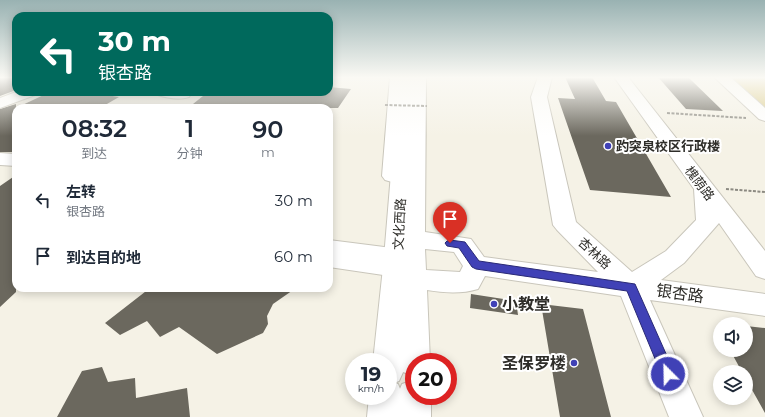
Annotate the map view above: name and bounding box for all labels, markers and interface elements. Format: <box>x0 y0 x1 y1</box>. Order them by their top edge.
text: 30 m <box>98 24 171 58</box>
icon: left <box>32 28 84 80</box>
text: 银杏路 <box>98 62 152 84</box>
text: 08:32 <box>62 114 127 143</box>
text: 1 <box>185 114 194 143</box>
text: 90 <box>252 115 283 144</box>
place label: 趵突泉校区行政楼 <box>616 138 720 154</box>
marker: 趵突泉校区行政楼 <box>603 141 613 151</box>
text: m <box>261 144 275 160</box>
text: 到达 <box>81 145 107 161</box>
text: 分钟 <box>177 145 203 161</box>
street label: 槐荫路 <box>682 163 718 203</box>
text: 左转 <box>66 182 96 201</box>
icon: left <box>32 189 54 211</box>
text: 30 m <box>275 191 313 210</box>
street label: 文化西路 <box>390 198 408 250</box>
pin <box>433 202 467 243</box>
text: 银杏路 <box>66 203 105 219</box>
icon: arrive <box>439 208 461 230</box>
street label: 杏林路 <box>575 234 615 272</box>
icon: arrive <box>32 245 54 267</box>
text: 60 m <box>274 247 313 266</box>
text: 到达目的地 <box>66 248 141 267</box>
street label: 银杏路 <box>655 281 705 306</box>
place label: 小教堂 <box>502 295 550 314</box>
marker: 小教堂 <box>489 299 499 309</box>
map controls <box>713 317 753 405</box>
button: sound <box>713 317 753 357</box>
speed limit sign: 20 <box>405 353 457 405</box>
position arrow <box>647 353 689 395</box>
place label: 圣保罗楼 <box>502 354 566 373</box>
marker: 圣保罗楼 <box>569 358 579 368</box>
text: 19 <box>361 362 381 386</box>
button: layers <box>713 365 753 405</box>
text: km/h <box>358 382 384 395</box>

